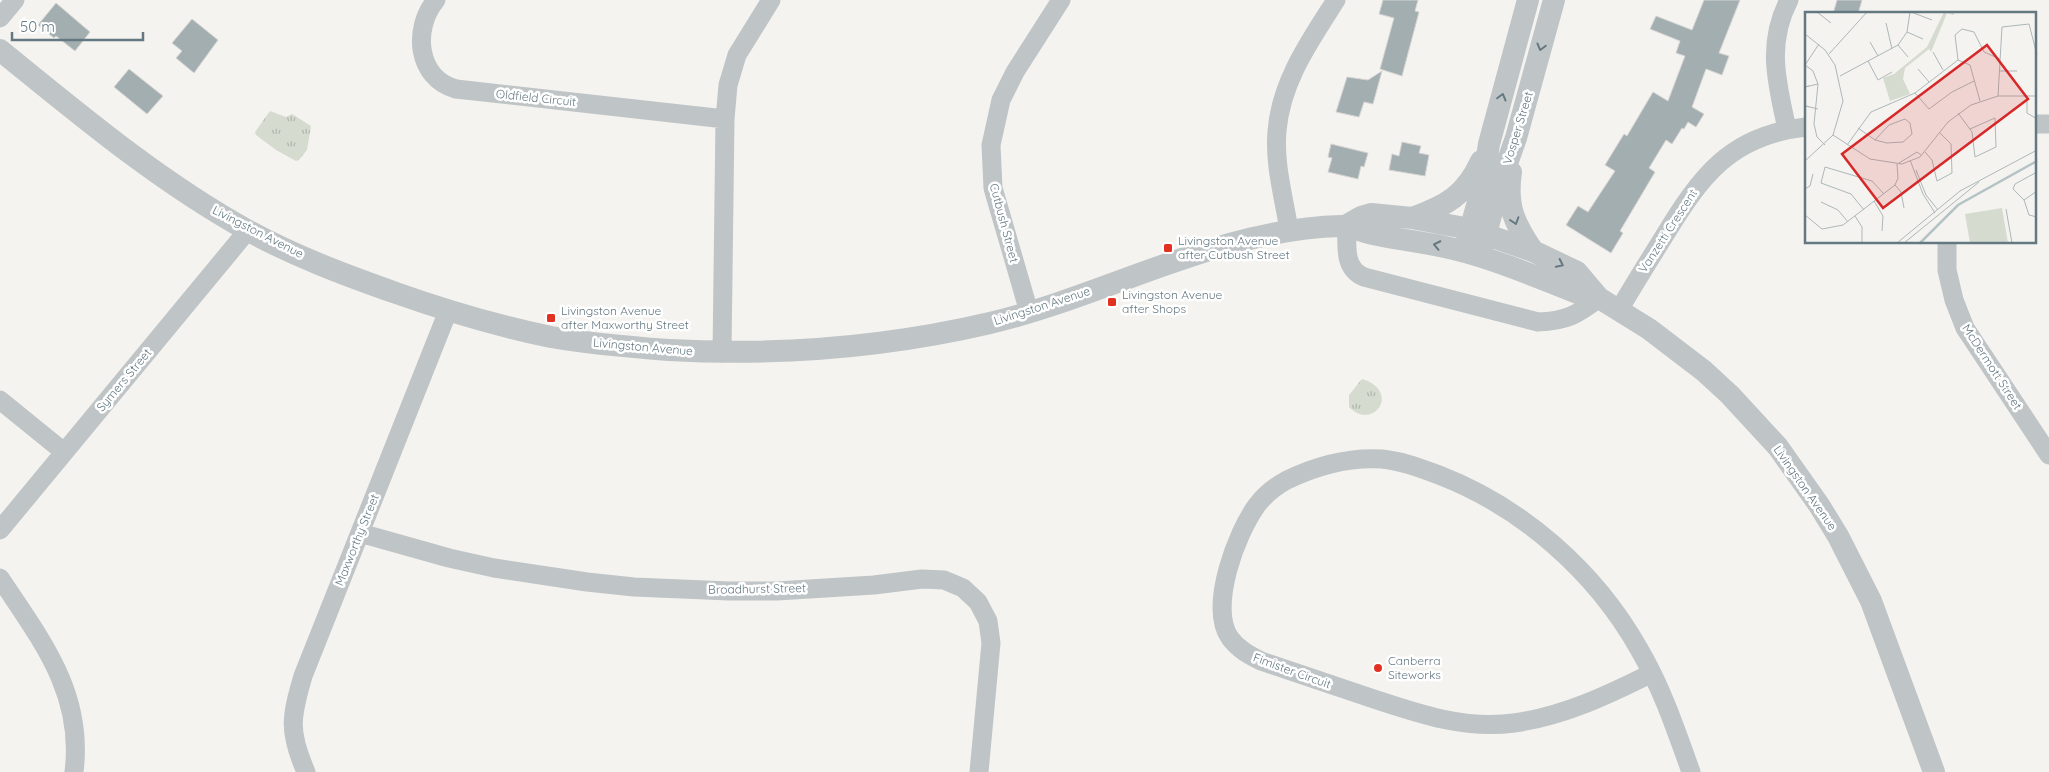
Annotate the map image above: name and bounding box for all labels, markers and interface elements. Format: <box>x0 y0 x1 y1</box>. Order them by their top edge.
scale bar <box>12 10 144 42</box>
inset map <box>1805 12 2036 244</box>
text: 50 m <box>20 17 55 36</box>
one-way arrow <box>1537 42 1547 51</box>
street label: Oldfield Circuit <box>495 86 577 109</box>
street label: Vosper Street <box>1499 90 1536 166</box>
one-way arrow <box>1496 93 1507 102</box>
street label: Cutbush Street <box>987 182 1022 264</box>
street label: Vanzetti Crescent <box>1635 186 1700 276</box>
street label: Livingston Avenue <box>210 202 307 261</box>
one-way arrow <box>1510 216 1520 225</box>
place label: Livingston Avenue after Cutbush Street <box>1178 233 1290 262</box>
one-way arrow <box>1433 240 1441 251</box>
marker: Livingston Avenue after Cutbush Street <box>1162 242 1174 254</box>
one-way arrow <box>1555 258 1564 269</box>
street label: Livingston Avenue <box>992 283 1092 328</box>
place label: Livingston Avenue after Shops <box>1122 287 1223 316</box>
marker: Livingston Avenue after Shops <box>1106 296 1118 308</box>
place label: Livingston Avenue after Maxworthy Street <box>561 303 689 332</box>
marker: Livingston Avenue after Maxworthy Street <box>545 312 557 324</box>
street label: McDermott Street <box>1959 321 2026 412</box>
street label: Livingston Avenue <box>592 335 694 358</box>
street label: Symers Street <box>93 345 154 414</box>
street label: Livingston Avenue <box>1770 442 1840 533</box>
street label: Maxworthy Street <box>331 492 382 588</box>
street label: Broadhurst Street <box>708 580 806 597</box>
street label: Fimister Circuit <box>1251 650 1333 692</box>
place label: Canberra Siteworks <box>1388 653 1441 682</box>
marker: Canberra Siteworks <box>1372 662 1384 674</box>

